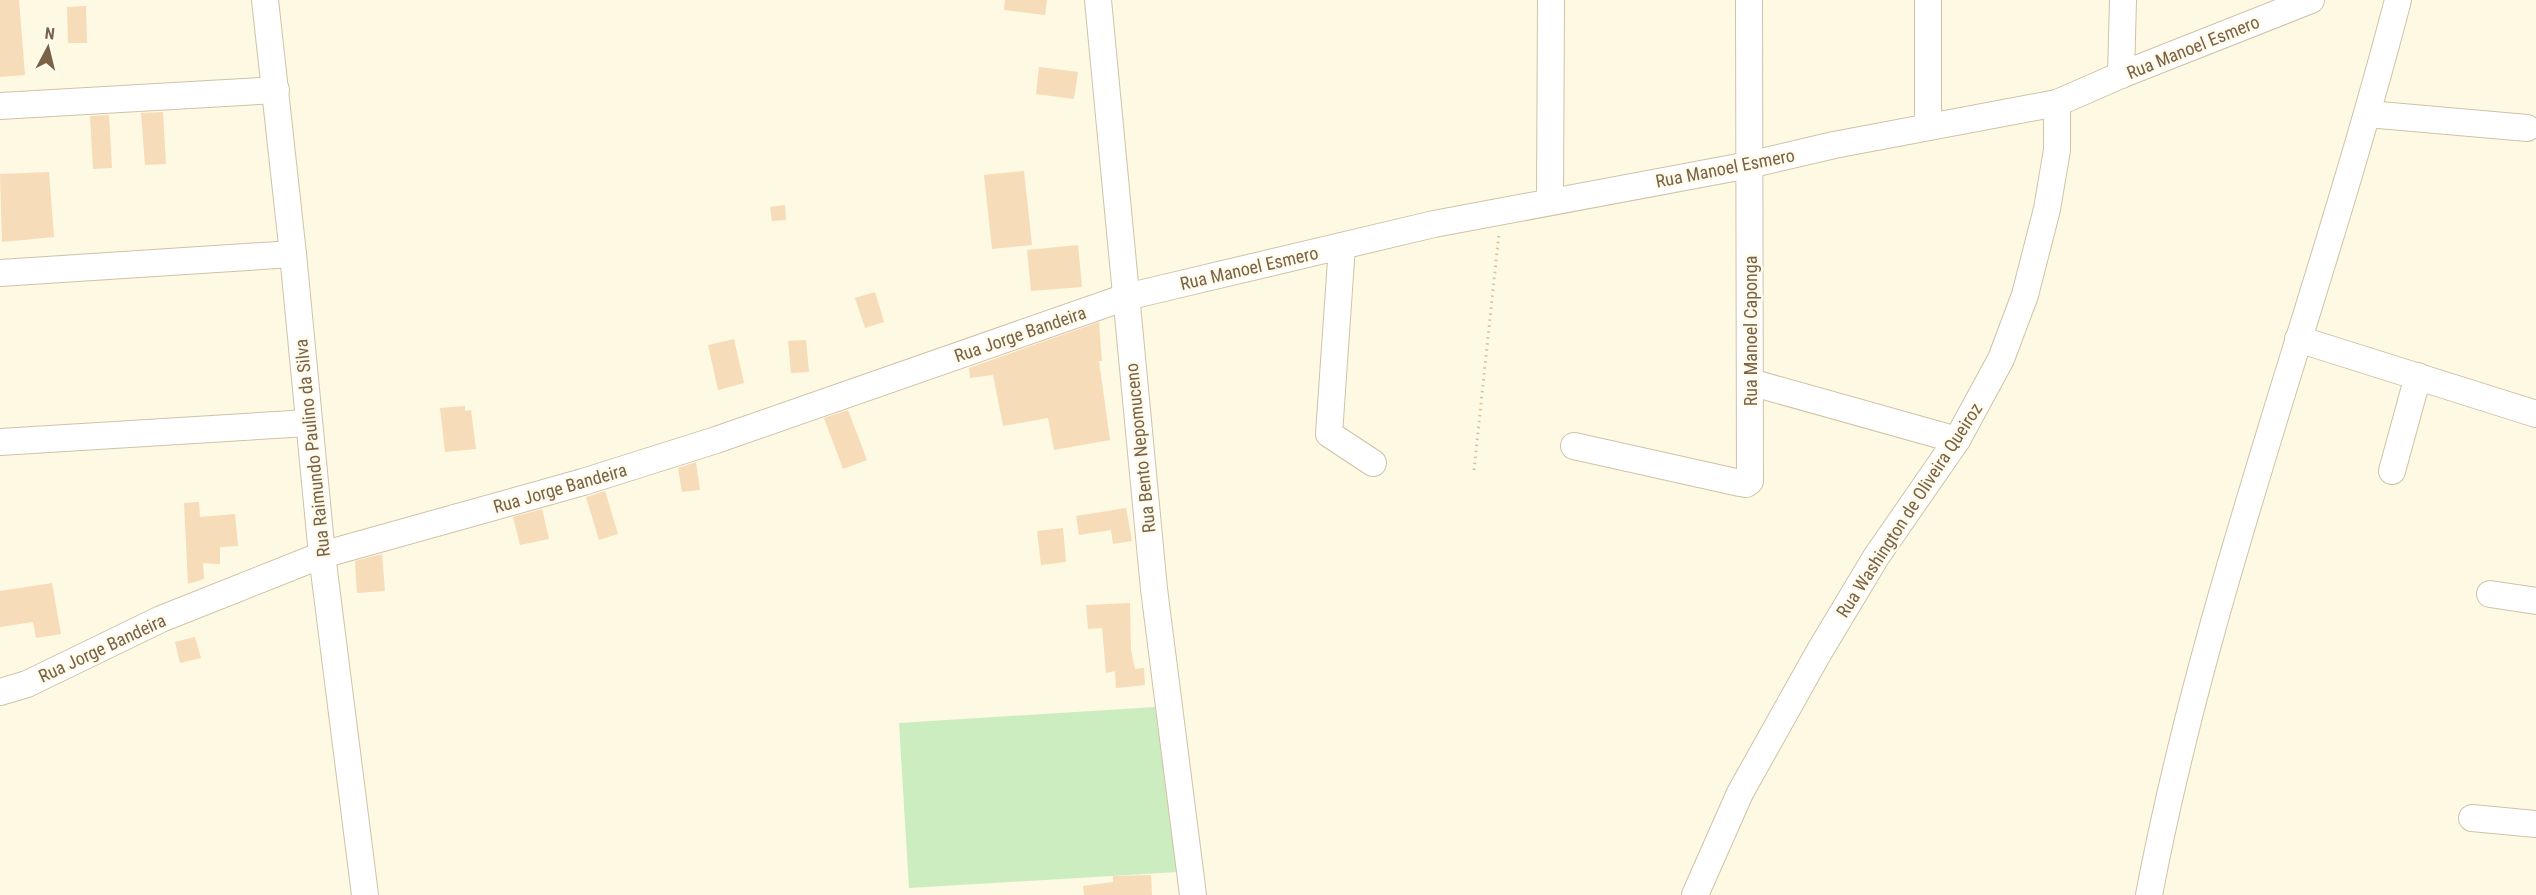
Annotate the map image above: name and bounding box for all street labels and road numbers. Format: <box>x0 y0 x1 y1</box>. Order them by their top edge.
street label: Rua Manoel Esmero <box>2124 11 2262 83</box>
street label: Rua Manoel Esmero <box>1654 144 1796 192</box>
street label: Rua Manoel Esmero <box>1178 242 1320 294</box>
street label: Rua Manoel Caponga <box>1740 256 1761 406</box>
street label: Rua Jorge Bandeira <box>951 302 1089 366</box>
street label: Rua Raimundo Paulino da Silva <box>290 338 334 558</box>
street label: Rua Bento Nepomuceno <box>1121 362 1159 534</box>
street label: Rua Washington de Oliveira Queiroz <box>1832 399 1986 621</box>
street label: Rua Jorge Bandeira <box>491 459 629 517</box>
street label: Rua Jorge Bandeira <box>35 609 169 687</box>

